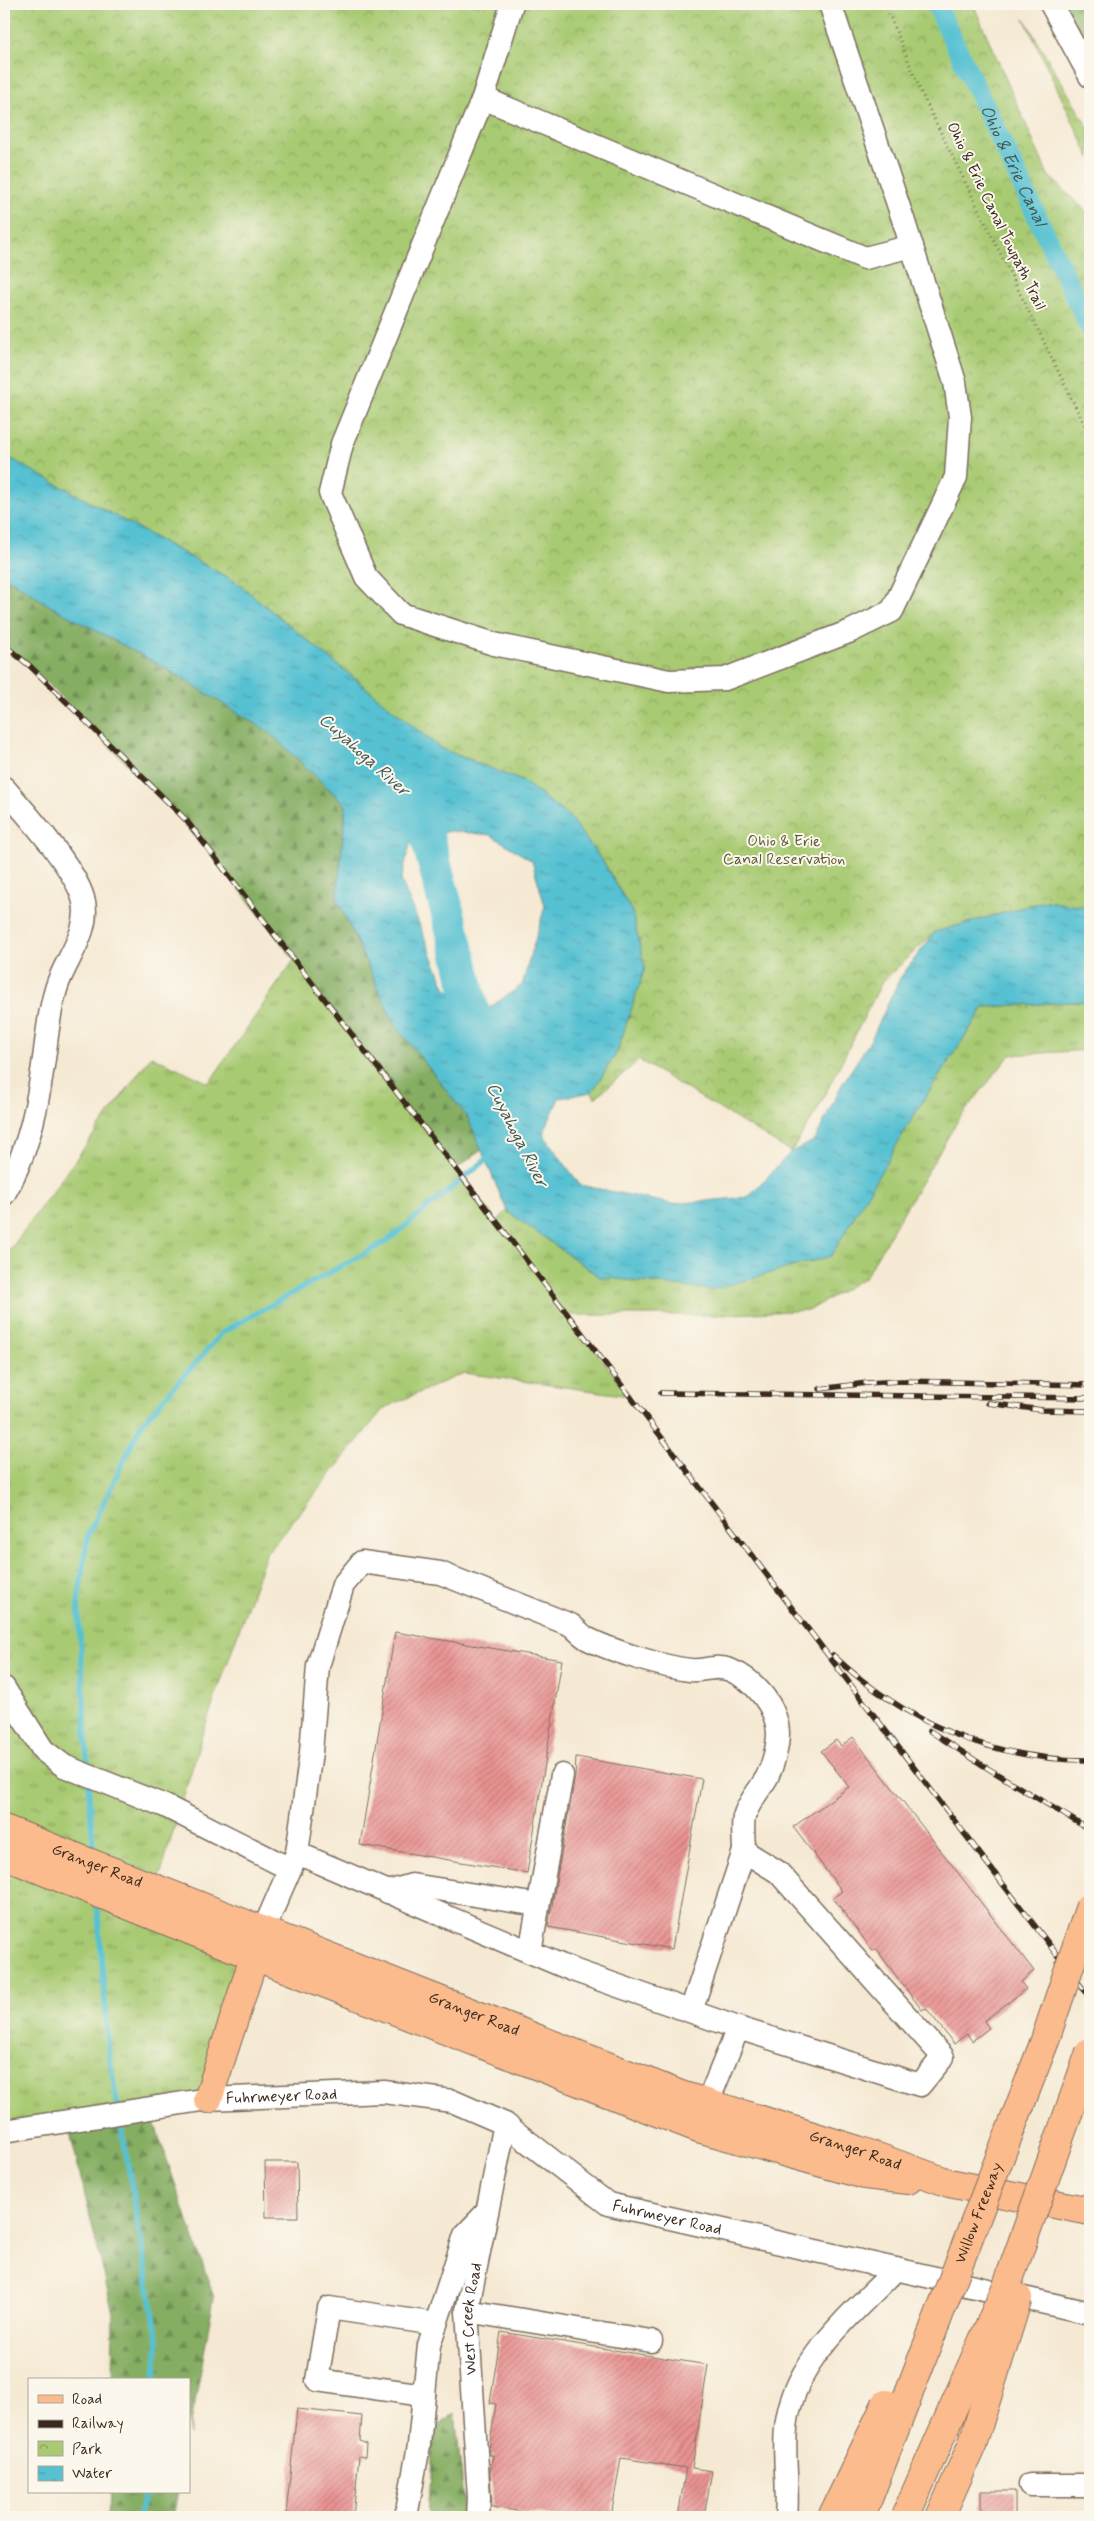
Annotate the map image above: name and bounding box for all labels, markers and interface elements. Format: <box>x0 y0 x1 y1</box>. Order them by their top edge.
water label: Ohio & Erie Canal <box>974 101 1053 232</box>
street label: Ohio & Erie Canal Towpath Trail <box>941 119 1051 313</box>
water label: Cuyahoga River <box>313 708 416 804</box>
park label: Ohio & Erie Canal Reservation <box>723 831 845 870</box>
water label: Cuyahoga River <box>480 1079 555 1194</box>
street label: Granger Road <box>49 1838 146 1893</box>
street label: Granger Road <box>426 1986 522 2041</box>
street label: Fuhrmeyer Road <box>225 2083 338 2109</box>
street label: Granger Road <box>807 2125 904 2175</box>
street label: Willow Freeway <box>949 2159 1007 2266</box>
street label: Fuhrmeyer Road <box>610 2195 724 2240</box>
street label: West Creek Road <box>456 2261 487 2376</box>
legend <box>28 2378 190 2494</box>
text: Road <box>72 2390 102 2410</box>
text: Railway <box>72 2414 124 2434</box>
text: Park <box>72 2440 102 2460</box>
text: Water <box>72 2464 112 2484</box>

